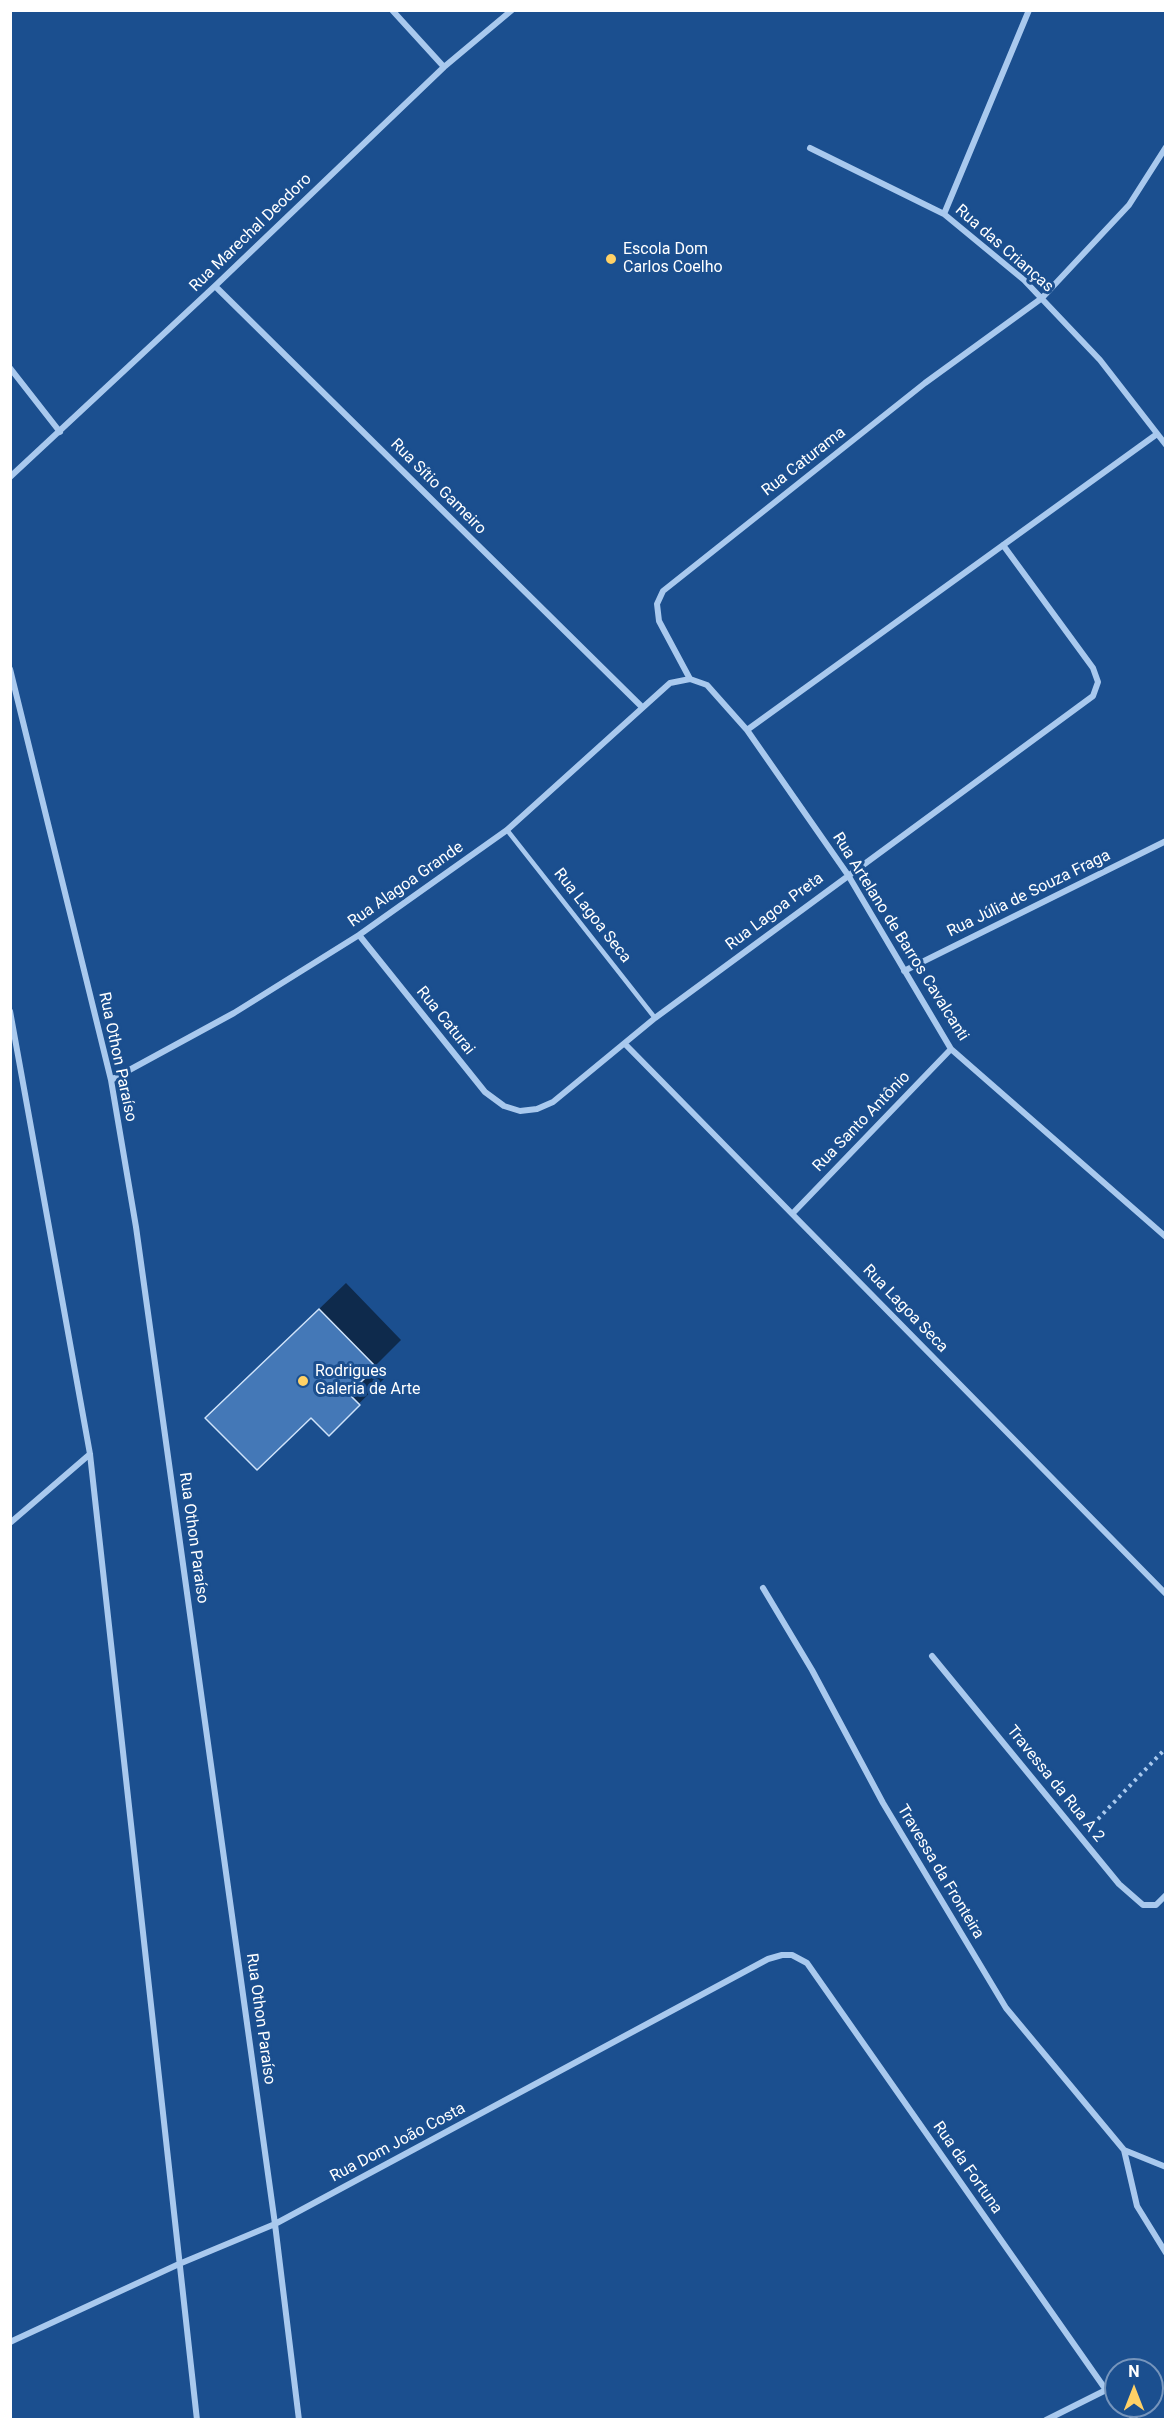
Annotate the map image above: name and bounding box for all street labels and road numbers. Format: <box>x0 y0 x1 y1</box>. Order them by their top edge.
street label: Rua Marechal Deodoro <box>186 170 316 296</box>
street label: Rua das Crianças <box>951 201 1057 297</box>
street label: Rua Caturama <box>758 423 850 501</box>
street label: Rua Sítio Gameiro <box>386 435 490 539</box>
street label: Rua Artelano de Barros Cavalcanti <box>828 829 972 1045</box>
street label: Rua Alagoa Grande <box>345 838 467 932</box>
street label: Rua Júlia de Souza Fraga <box>944 846 1114 942</box>
street label: Rua Lagoa Seca <box>549 865 635 967</box>
street label: Rua Lagoa Preta <box>722 869 828 955</box>
street label: Rua Caturai <box>412 983 478 1059</box>
street label: Rua Othon Paraíso <box>94 990 140 1124</box>
street label: Rua Santo Antônio <box>809 1068 915 1176</box>
street label: Rua Lagoa Seca <box>858 1261 952 1357</box>
street label: Rua Othon Paraíso <box>174 1471 212 1605</box>
street label: Travessa da Rua A 2 <box>1002 1722 1108 1846</box>
street label: Travessa da Fronteira <box>892 1801 988 1943</box>
street label: Rua Othon Paraíso <box>241 1952 279 2086</box>
street label: Rua Dom João Costa <box>327 2099 469 2187</box>
street label: Rua da Fortuna <box>928 2118 1006 2218</box>

